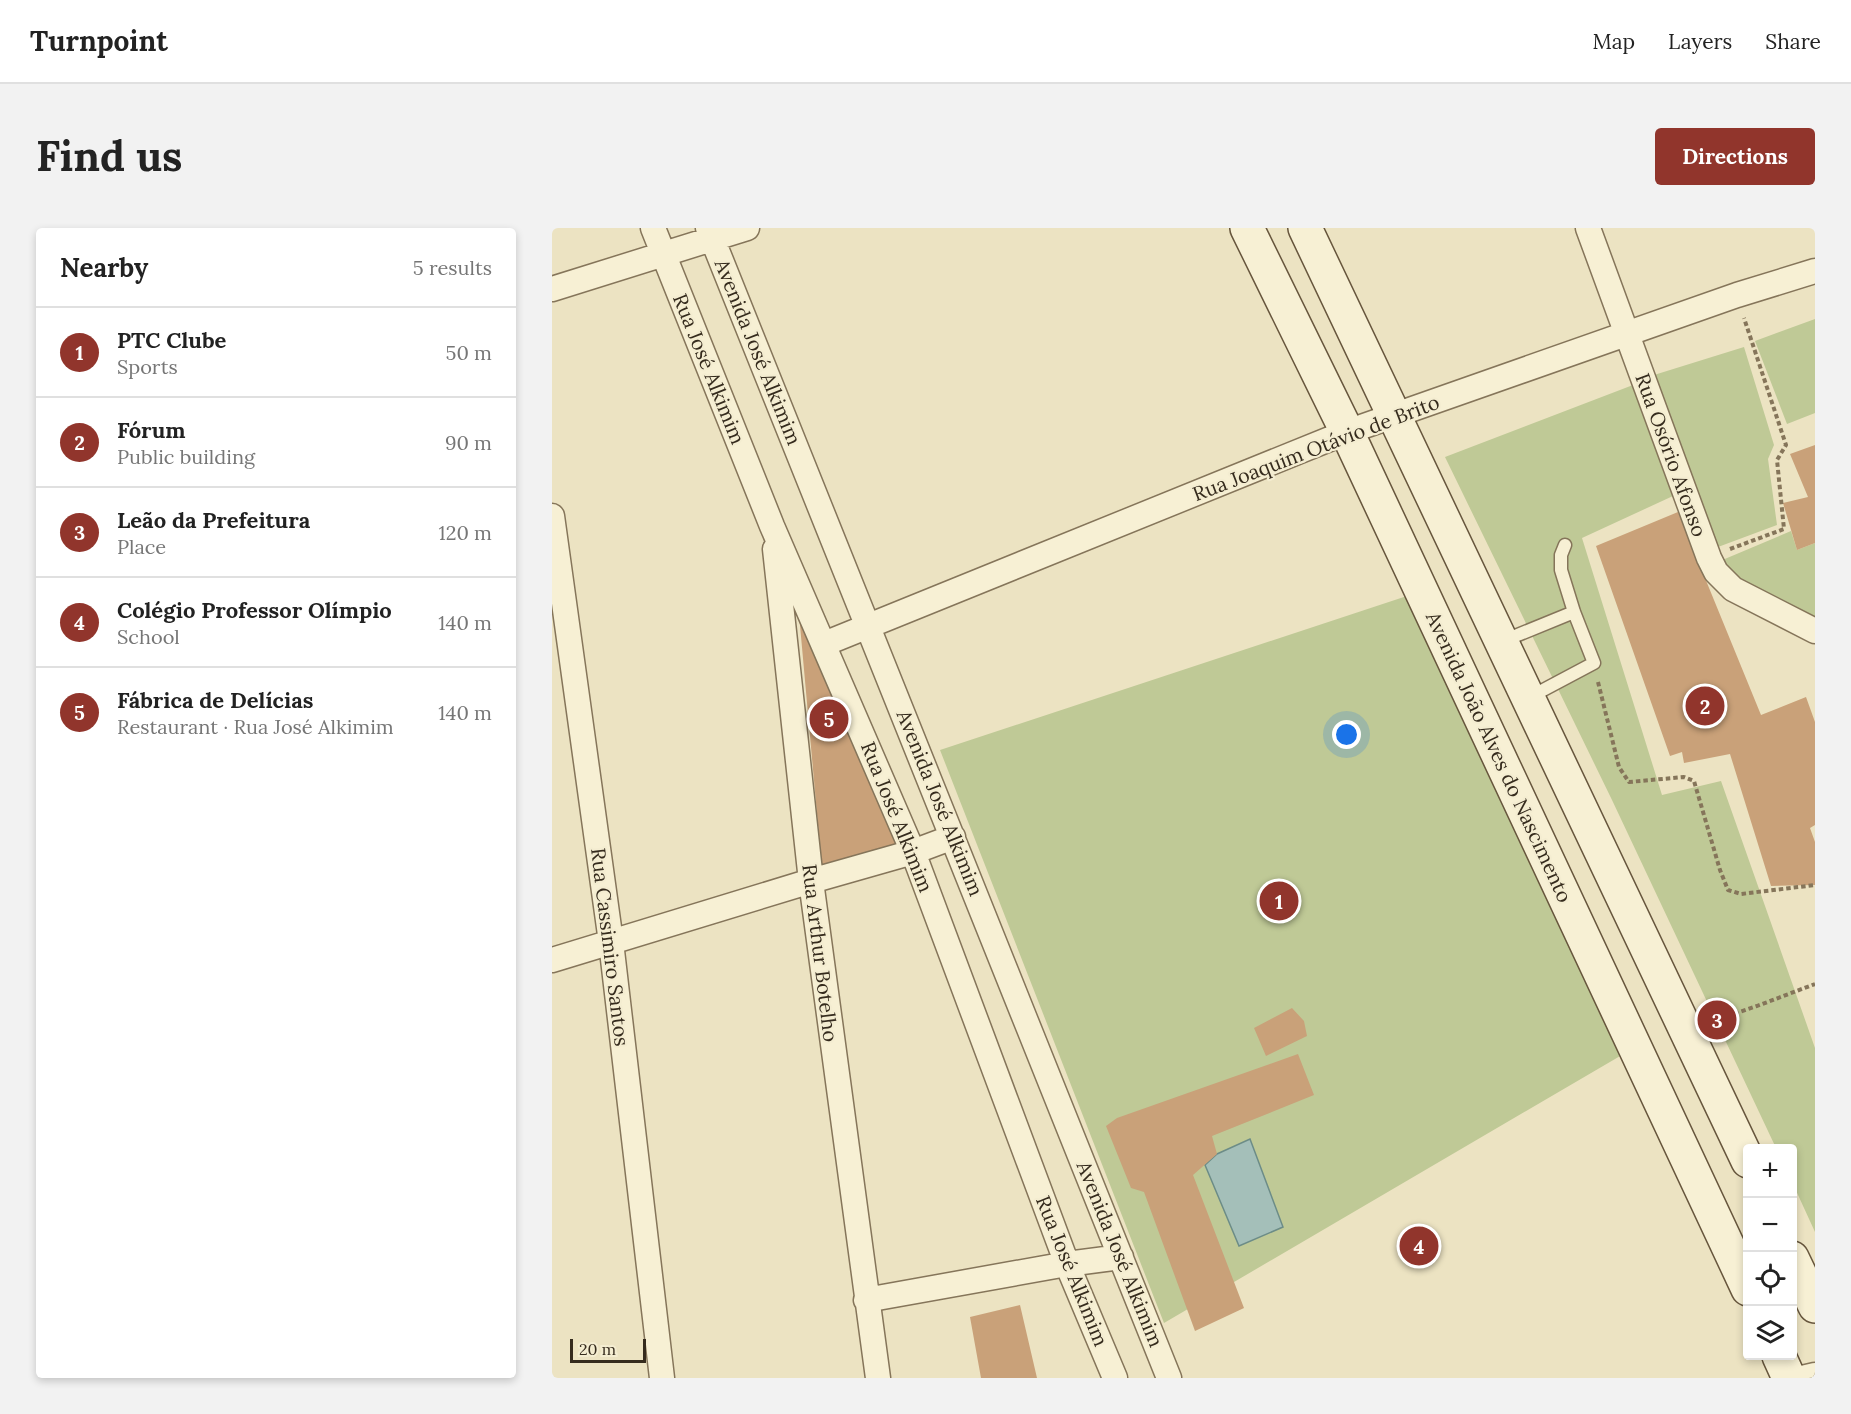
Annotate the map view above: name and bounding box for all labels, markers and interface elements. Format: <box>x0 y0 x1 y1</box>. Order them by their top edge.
text: Turnpoint <box>30 23 168 59</box>
text: Map <box>1592 28 1635 55</box>
text: Layers <box>1668 28 1732 55</box>
text: Share <box>1765 28 1821 55</box>
button: Directions <box>1655 128 1815 185</box>
text: Find us <box>36 129 182 183</box>
text: Nearby <box>60 251 148 284</box>
street label: Avenida José Alkimim <box>709 254 807 449</box>
text: 5 results <box>413 255 492 280</box>
street label: Rua José Alkimim <box>668 290 751 448</box>
text: PTC Clube <box>117 326 226 354</box>
text: 1 <box>75 340 84 365</box>
text: 50 m <box>446 340 492 365</box>
text: Sports <box>117 354 178 379</box>
street label: Rua Osório Afonso <box>1630 370 1713 540</box>
street label: Rua Joaquim Otávio de Brito <box>1189 389 1443 506</box>
text: Fórum <box>117 416 186 444</box>
text: 2 <box>74 430 85 455</box>
text: 90 m <box>445 430 492 455</box>
text: Public building <box>117 444 255 469</box>
text: Leão da Prefeitura <box>117 506 310 534</box>
text: 3 <box>74 520 85 545</box>
text: 120 m <box>438 520 492 545</box>
text: Place <box>117 534 166 559</box>
text: Colégio Professor Olímpio <box>117 596 392 624</box>
street label: Avenida João Alves do Nascimento <box>1421 607 1578 906</box>
text: 4 <box>74 610 85 635</box>
text: 140 m <box>438 610 492 635</box>
text: School <box>117 624 180 649</box>
pin: 2 <box>1686 684 1724 728</box>
text: Fábrica de Delícias <box>117 686 313 714</box>
pin: 5 <box>810 696 848 742</box>
text: 5 <box>74 700 85 725</box>
text: 140 m <box>438 700 492 725</box>
street label: Avenida José Alkimim <box>891 705 989 900</box>
text: Restaurant · Rua José Alkimim <box>117 714 394 739</box>
your location <box>1332 720 1361 749</box>
street label: Rua José Alkimim <box>856 738 939 896</box>
street label: Rua Cassimiro Santos <box>586 846 635 1048</box>
street label: Rua Arthur Botelho <box>797 863 844 1043</box>
pin: 1 <box>1260 878 1298 924</box>
pin: 3 <box>1698 998 1736 1042</box>
map controls <box>1743 1144 1797 1360</box>
button: + <box>1743 1144 1797 1198</box>
street label: Avenida José Alkimim <box>1071 1156 1169 1351</box>
street label: Rua José Alkimim <box>1031 1192 1114 1350</box>
button: − <box>1743 1198 1797 1252</box>
pin: 4 <box>1400 1224 1438 1268</box>
button: locate <box>1743 1252 1797 1306</box>
button: layers <box>1743 1306 1797 1360</box>
scale bar <box>570 1336 646 1364</box>
text: 20 m <box>579 1339 616 1359</box>

